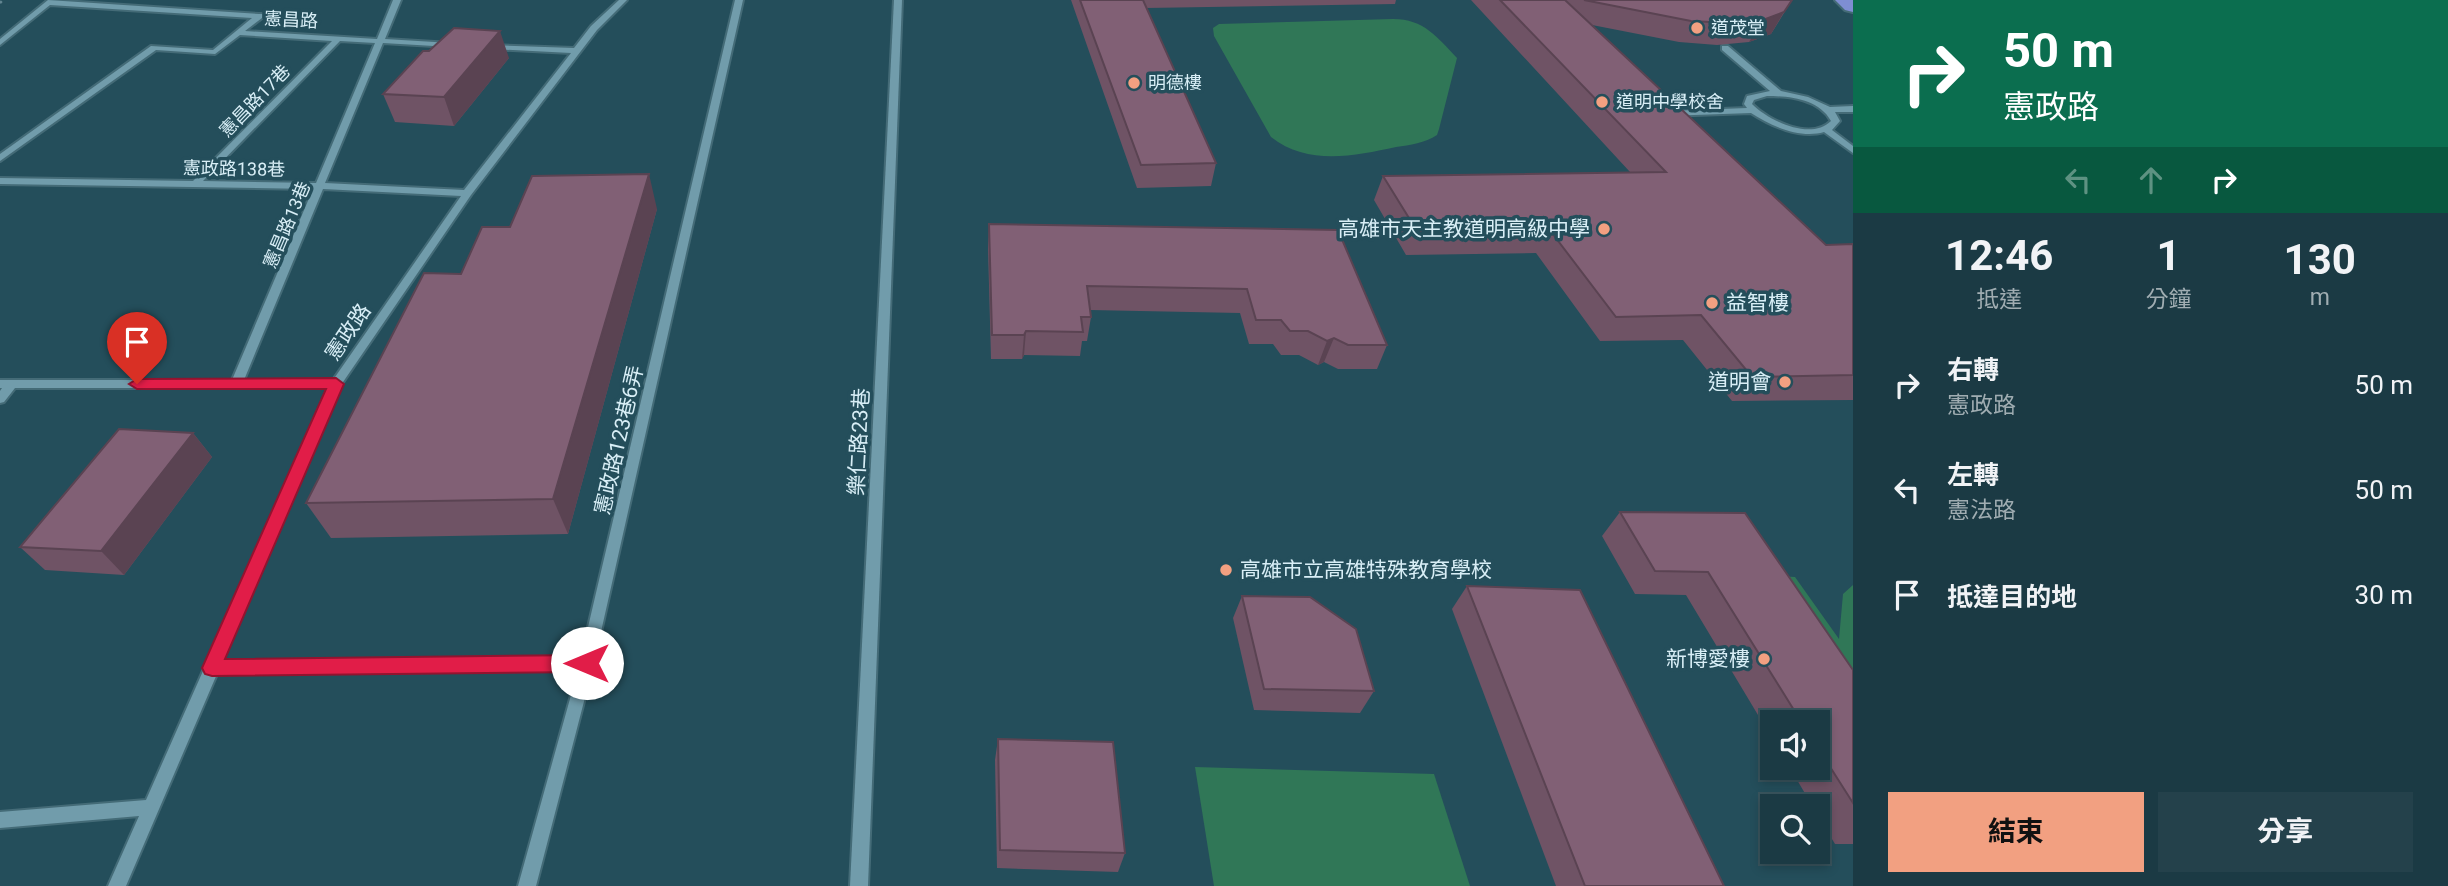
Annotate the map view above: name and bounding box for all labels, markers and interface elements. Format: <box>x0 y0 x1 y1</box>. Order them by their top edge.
street label: 憲昌路 <box>264 8 319 31</box>
place label: 道茂堂 <box>1711 17 1765 38</box>
marker: 道茂堂 <box>1689 20 1705 36</box>
text: 50 m <box>2003 22 2114 79</box>
icon: right <box>1888 28 1979 119</box>
street label: 憲昌路17巷 <box>215 60 294 141</box>
place label: 明德樓 <box>1148 72 1202 93</box>
marker: 明德樓 <box>1126 75 1142 91</box>
text: 憲政路 <box>2003 88 2099 126</box>
place label: 道明中學校舍 <box>1616 91 1724 112</box>
marker: 道明中學校舍 <box>1594 94 1610 110</box>
street label: 憲政路138巷 <box>183 157 285 180</box>
icon: left <box>2059 161 2097 199</box>
icon: ahead <box>2132 161 2170 199</box>
icon: right <box>2205 161 2243 199</box>
street label: 憲昌路13巷 <box>259 178 314 271</box>
place label: 高雄市天主教道明高級中學 <box>1338 217 1590 241</box>
marker: 高雄市天主教道明高級中學 <box>1596 221 1612 237</box>
text: 12:46 <box>1945 231 2053 280</box>
text: 1 <box>2156 231 2181 280</box>
text: 130 <box>2284 235 2356 284</box>
text: m <box>2310 284 2330 311</box>
text: 抵達 <box>1976 286 2022 313</box>
text: 分鐘 <box>2145 286 2191 313</box>
place label: 益智樓 <box>1726 291 1789 315</box>
marker: 益智樓 <box>1704 295 1720 311</box>
street label: 憲政路 <box>320 299 376 365</box>
pin <box>107 312 167 384</box>
icon: arrive <box>118 323 156 361</box>
text: 右轉 <box>1947 355 1999 385</box>
street label: 憲政路123巷6弄 <box>590 363 648 517</box>
icon: right <box>1888 366 1926 404</box>
place label: 道明會 <box>1708 370 1771 394</box>
text: 50 m <box>2355 370 2413 400</box>
marker: 道明會 <box>1777 374 1793 390</box>
street label: 樂仁路23巷 <box>844 388 874 496</box>
text: 憲政路 <box>1947 392 2016 419</box>
text: 左轉 <box>1947 460 1999 490</box>
icon: left <box>1888 471 1926 509</box>
text: 50 m <box>2355 475 2413 505</box>
text: 憲法路 <box>1947 497 2016 524</box>
place label: 高雄市立高雄特殊教育學校 <box>1240 558 1492 582</box>
marker: 高雄市立高雄特殊教育學校 <box>1218 562 1234 578</box>
icon: arrive <box>1888 576 1926 614</box>
text: 30 m <box>2355 580 2413 610</box>
text: 抵達目的地 <box>1947 582 2077 612</box>
position arrow <box>550 626 624 700</box>
place label: 新博愛樓 <box>1666 647 1750 671</box>
marker: 新博愛樓 <box>1756 651 1772 667</box>
map controls <box>1760 710 1830 864</box>
button: sound <box>1760 710 1830 780</box>
button: 結束 <box>1888 792 2144 872</box>
button: 分享 <box>2158 792 2413 872</box>
button: search <box>1760 794 1830 864</box>

